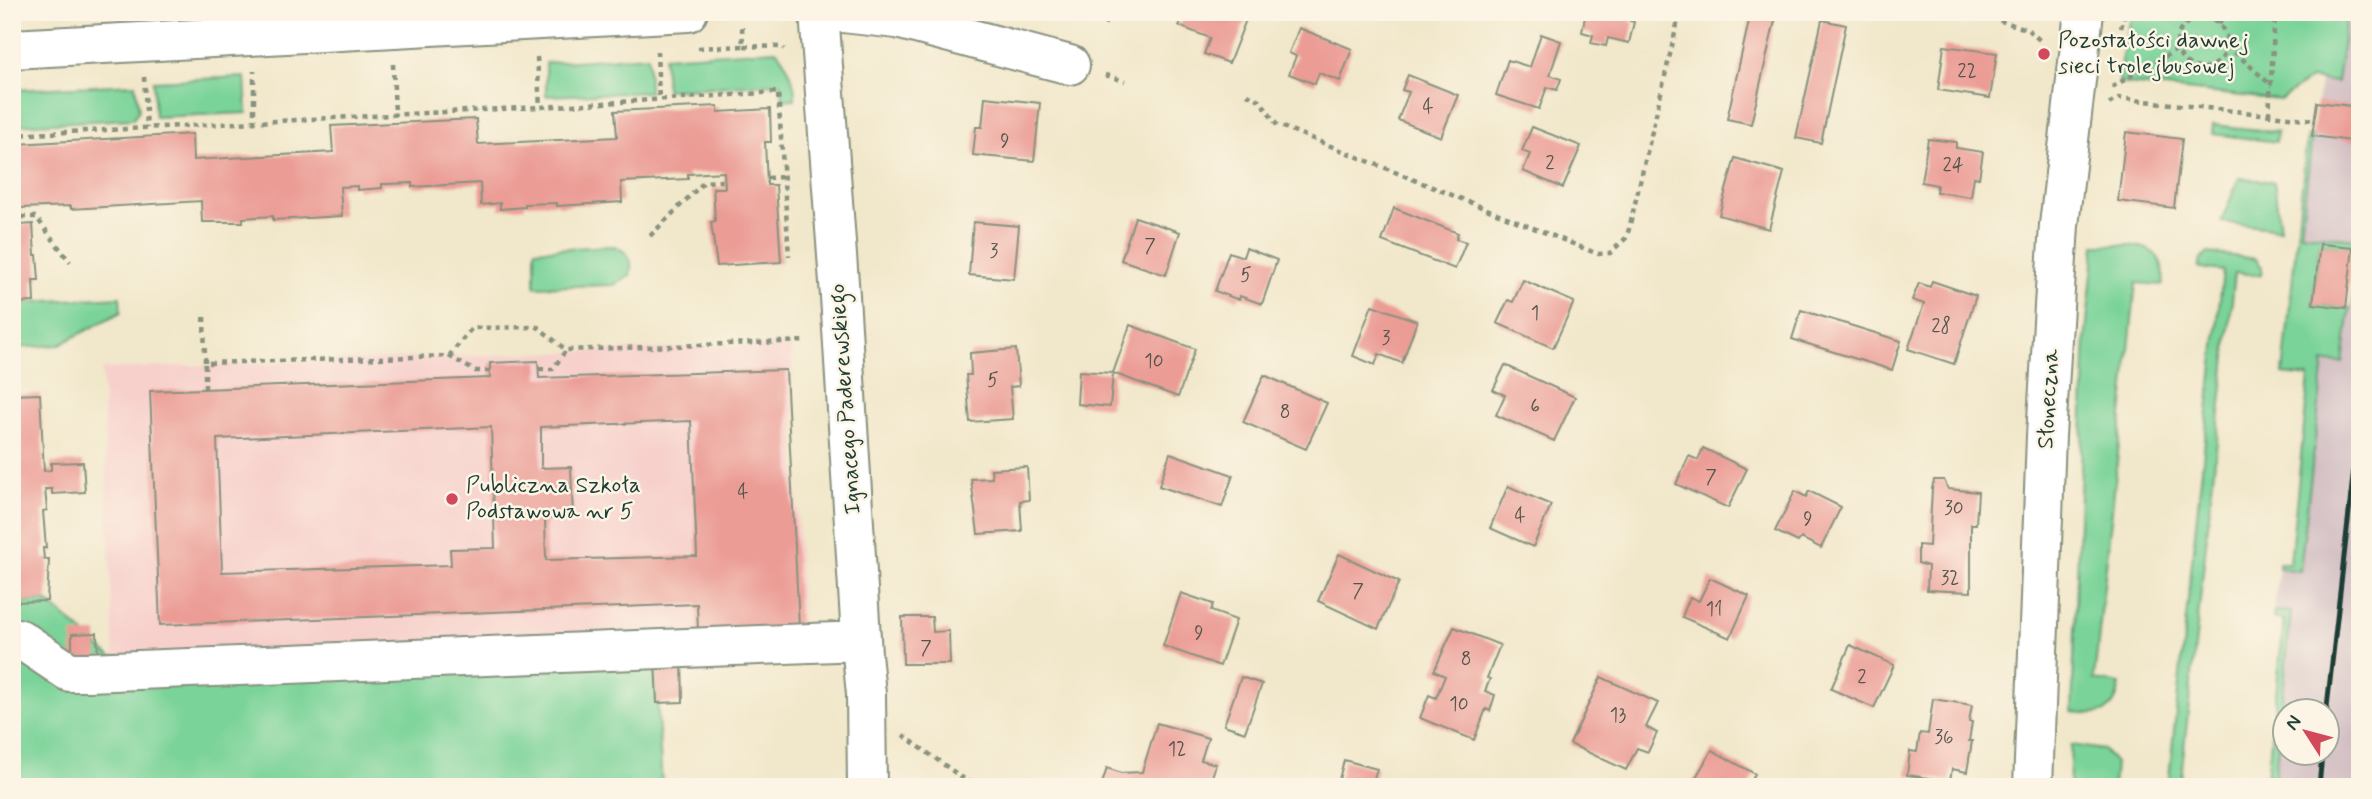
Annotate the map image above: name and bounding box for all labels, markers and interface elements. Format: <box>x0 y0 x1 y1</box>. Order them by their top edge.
place label: Pozostałości dawnej sieci trolejbusowej <box>2058 26 2249 82</box>
marker: Pozostałości dawnej sieci trolejbusowej <box>2036 46 2052 62</box>
house number: 22 <box>1957 59 1977 84</box>
house number: 4 <box>1422 95 1434 120</box>
house number: 9 <box>1000 129 1010 154</box>
house number: 2 <box>1545 151 1555 176</box>
house number: 24 <box>1943 153 1963 178</box>
house number: 7 <box>1144 234 1156 259</box>
house number: 3 <box>990 239 999 264</box>
house number: 5 <box>1240 263 1252 288</box>
street label: Ignacego Paderewskiego <box>823 282 871 515</box>
house number: 1 <box>1531 301 1539 326</box>
house number: 28 <box>1931 314 1951 339</box>
house number: 3 <box>1382 326 1391 351</box>
street label: Słoneczna <box>2031 348 2067 450</box>
house number: 10 <box>1144 349 1164 374</box>
house number: 5 <box>987 368 999 393</box>
house number: 6 <box>1530 394 1540 419</box>
house number: 8 <box>1280 400 1290 425</box>
house number: 7 <box>1705 465 1717 490</box>
place label: Publiczna Szkoła Podstawowa nr 5 <box>466 471 641 527</box>
house number: 4 <box>737 480 749 505</box>
marker: Publiczna Szkoła Podstawowa nr 5 <box>444 491 460 507</box>
house number: 30 <box>1944 496 1964 521</box>
house number: 4 <box>1514 504 1526 529</box>
house number: 9 <box>1803 507 1813 532</box>
house number: 32 <box>1941 566 1959 591</box>
house number: 7 <box>1352 579 1364 604</box>
house number: 11 <box>1706 597 1722 622</box>
house number: 9 <box>1194 621 1204 646</box>
house number: 7 <box>920 636 932 661</box>
house number: 8 <box>1461 647 1471 672</box>
house number: 2 <box>1857 665 1867 690</box>
house number: 10 <box>1449 692 1469 717</box>
north arrow <box>2270 698 2340 768</box>
house number: 13 <box>1610 703 1626 728</box>
text: N <box>2280 710 2307 735</box>
house number: 36 <box>1934 725 1954 750</box>
house number: 12 <box>1168 737 1186 762</box>

